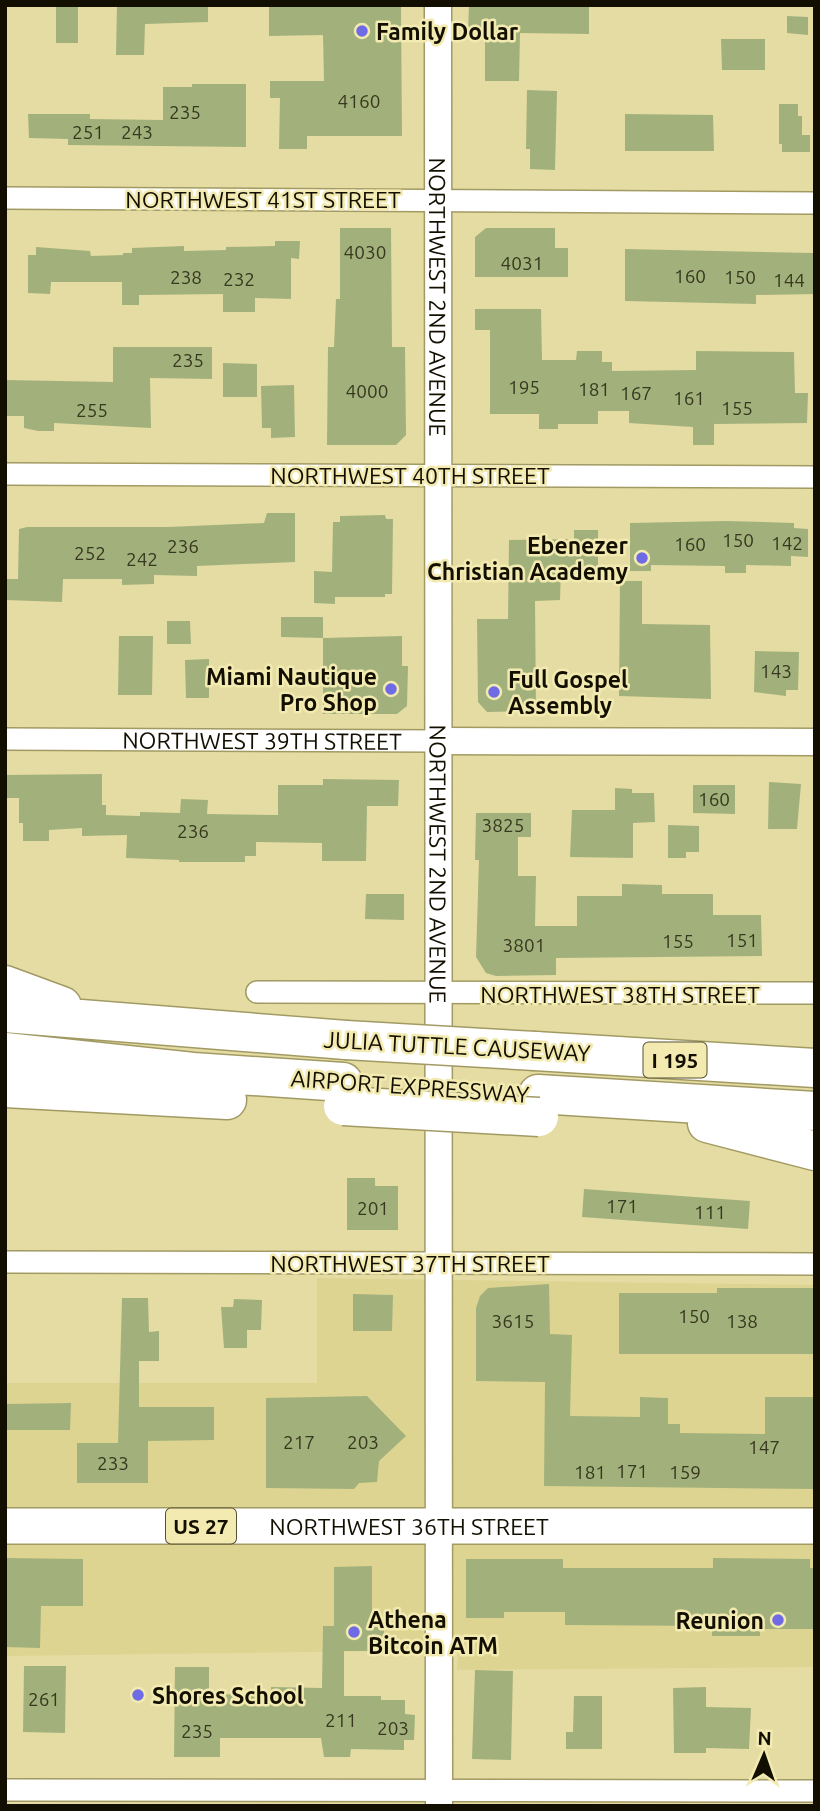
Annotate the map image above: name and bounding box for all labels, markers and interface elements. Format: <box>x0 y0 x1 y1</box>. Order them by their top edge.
place label: Family Dollar <box>376 19 519 44</box>
marker: Family Dollar <box>354 23 370 39</box>
house number: 4160 <box>338 90 380 112</box>
house number: 235 <box>169 101 201 123</box>
house number: 251 <box>72 121 104 143</box>
house number: 243 <box>121 121 153 143</box>
street label: NORTHWEST 2ND AVENUE <box>426 157 451 437</box>
street label: NORTHWEST 41ST STREET <box>125 187 401 212</box>
house number: 4030 <box>344 241 386 263</box>
house number: 4031 <box>501 252 543 274</box>
house number: 160 <box>674 265 706 287</box>
house number: 238 <box>170 266 202 288</box>
house number: 150 <box>724 266 756 288</box>
house number: 232 <box>223 268 255 290</box>
house number: 144 <box>773 269 805 291</box>
house number: 235 <box>172 349 204 371</box>
house number: 195 <box>508 376 540 398</box>
house number: 181 <box>578 378 610 400</box>
house number: 4000 <box>346 380 388 402</box>
house number: 167 <box>620 382 652 404</box>
house number: 161 <box>673 387 705 409</box>
house number: 155 <box>721 397 753 419</box>
house number: 255 <box>76 399 108 421</box>
street label: NORTHWEST 40TH STREET <box>270 463 550 488</box>
house number: 150 <box>722 529 754 551</box>
house number: 142 <box>771 532 803 554</box>
place label: Ebenezer Christian Academy <box>427 533 629 584</box>
house number: 160 <box>674 533 706 555</box>
house number: 236 <box>167 535 199 557</box>
house number: 252 <box>74 542 106 564</box>
house number: 242 <box>126 548 158 570</box>
marker: Ebenezer Christian Academy <box>634 550 650 566</box>
house number: 143 <box>760 660 792 682</box>
place label: Miami Nautique Pro Shop <box>206 664 377 715</box>
place label: Full Gospel Assembly <box>508 667 628 718</box>
marker: Miami Nautique Pro Shop <box>383 681 399 697</box>
marker: Full Gospel Assembly <box>486 684 502 700</box>
street label: NORTHWEST 2ND AVENUE <box>426 724 451 1004</box>
street label: NORTHWEST 39TH STREET <box>122 727 402 753</box>
house number: 160 <box>698 788 730 810</box>
house number: 3825 <box>482 814 524 836</box>
house number: 236 <box>177 820 209 842</box>
house number: 151 <box>726 929 758 951</box>
house number: 155 <box>662 930 694 952</box>
house number: 3801 <box>503 934 545 956</box>
street label: NORTHWEST 38TH STREET <box>480 982 760 1007</box>
street label: JULIA TUTTLE CAUSEWAY <box>323 1027 592 1066</box>
road number: I 195 <box>644 1042 706 1078</box>
street label: AIRPORT EXPRESSWAY <box>290 1065 531 1107</box>
house number: 171 <box>606 1195 638 1217</box>
house number: 201 <box>357 1197 389 1219</box>
house number: 111 <box>694 1201 726 1223</box>
street label: NORTHWEST 37TH STREET <box>270 1251 550 1276</box>
house number: 150 <box>678 1305 710 1327</box>
house number: 3615 <box>492 1310 534 1332</box>
house number: 138 <box>726 1310 758 1332</box>
house number: 217 <box>283 1431 315 1453</box>
house number: 203 <box>347 1431 379 1453</box>
house number: 147 <box>748 1436 780 1458</box>
house number: 233 <box>97 1452 129 1474</box>
house number: 171 <box>616 1460 648 1482</box>
house number: 181 <box>574 1461 606 1483</box>
house number: 159 <box>669 1461 701 1483</box>
road number: US 27 <box>166 1508 236 1544</box>
street label: NORTHWEST 36TH STREET <box>269 1514 549 1539</box>
place label: Athena Bitcoin ATM <box>368 1607 498 1658</box>
place label: Reunion <box>676 1608 764 1633</box>
marker: Reunion <box>770 1612 786 1628</box>
marker: Athena Bitcoin ATM <box>346 1624 362 1640</box>
place label: Shores School <box>152 1683 304 1708</box>
marker: Shores School <box>130 1687 146 1703</box>
house number: 261 <box>28 1688 60 1710</box>
house number: 211 <box>325 1709 357 1731</box>
house number: 203 <box>377 1717 409 1739</box>
house number: 235 <box>181 1720 213 1742</box>
north arrow <box>729 1720 799 1790</box>
text: N <box>757 1727 772 1749</box>

